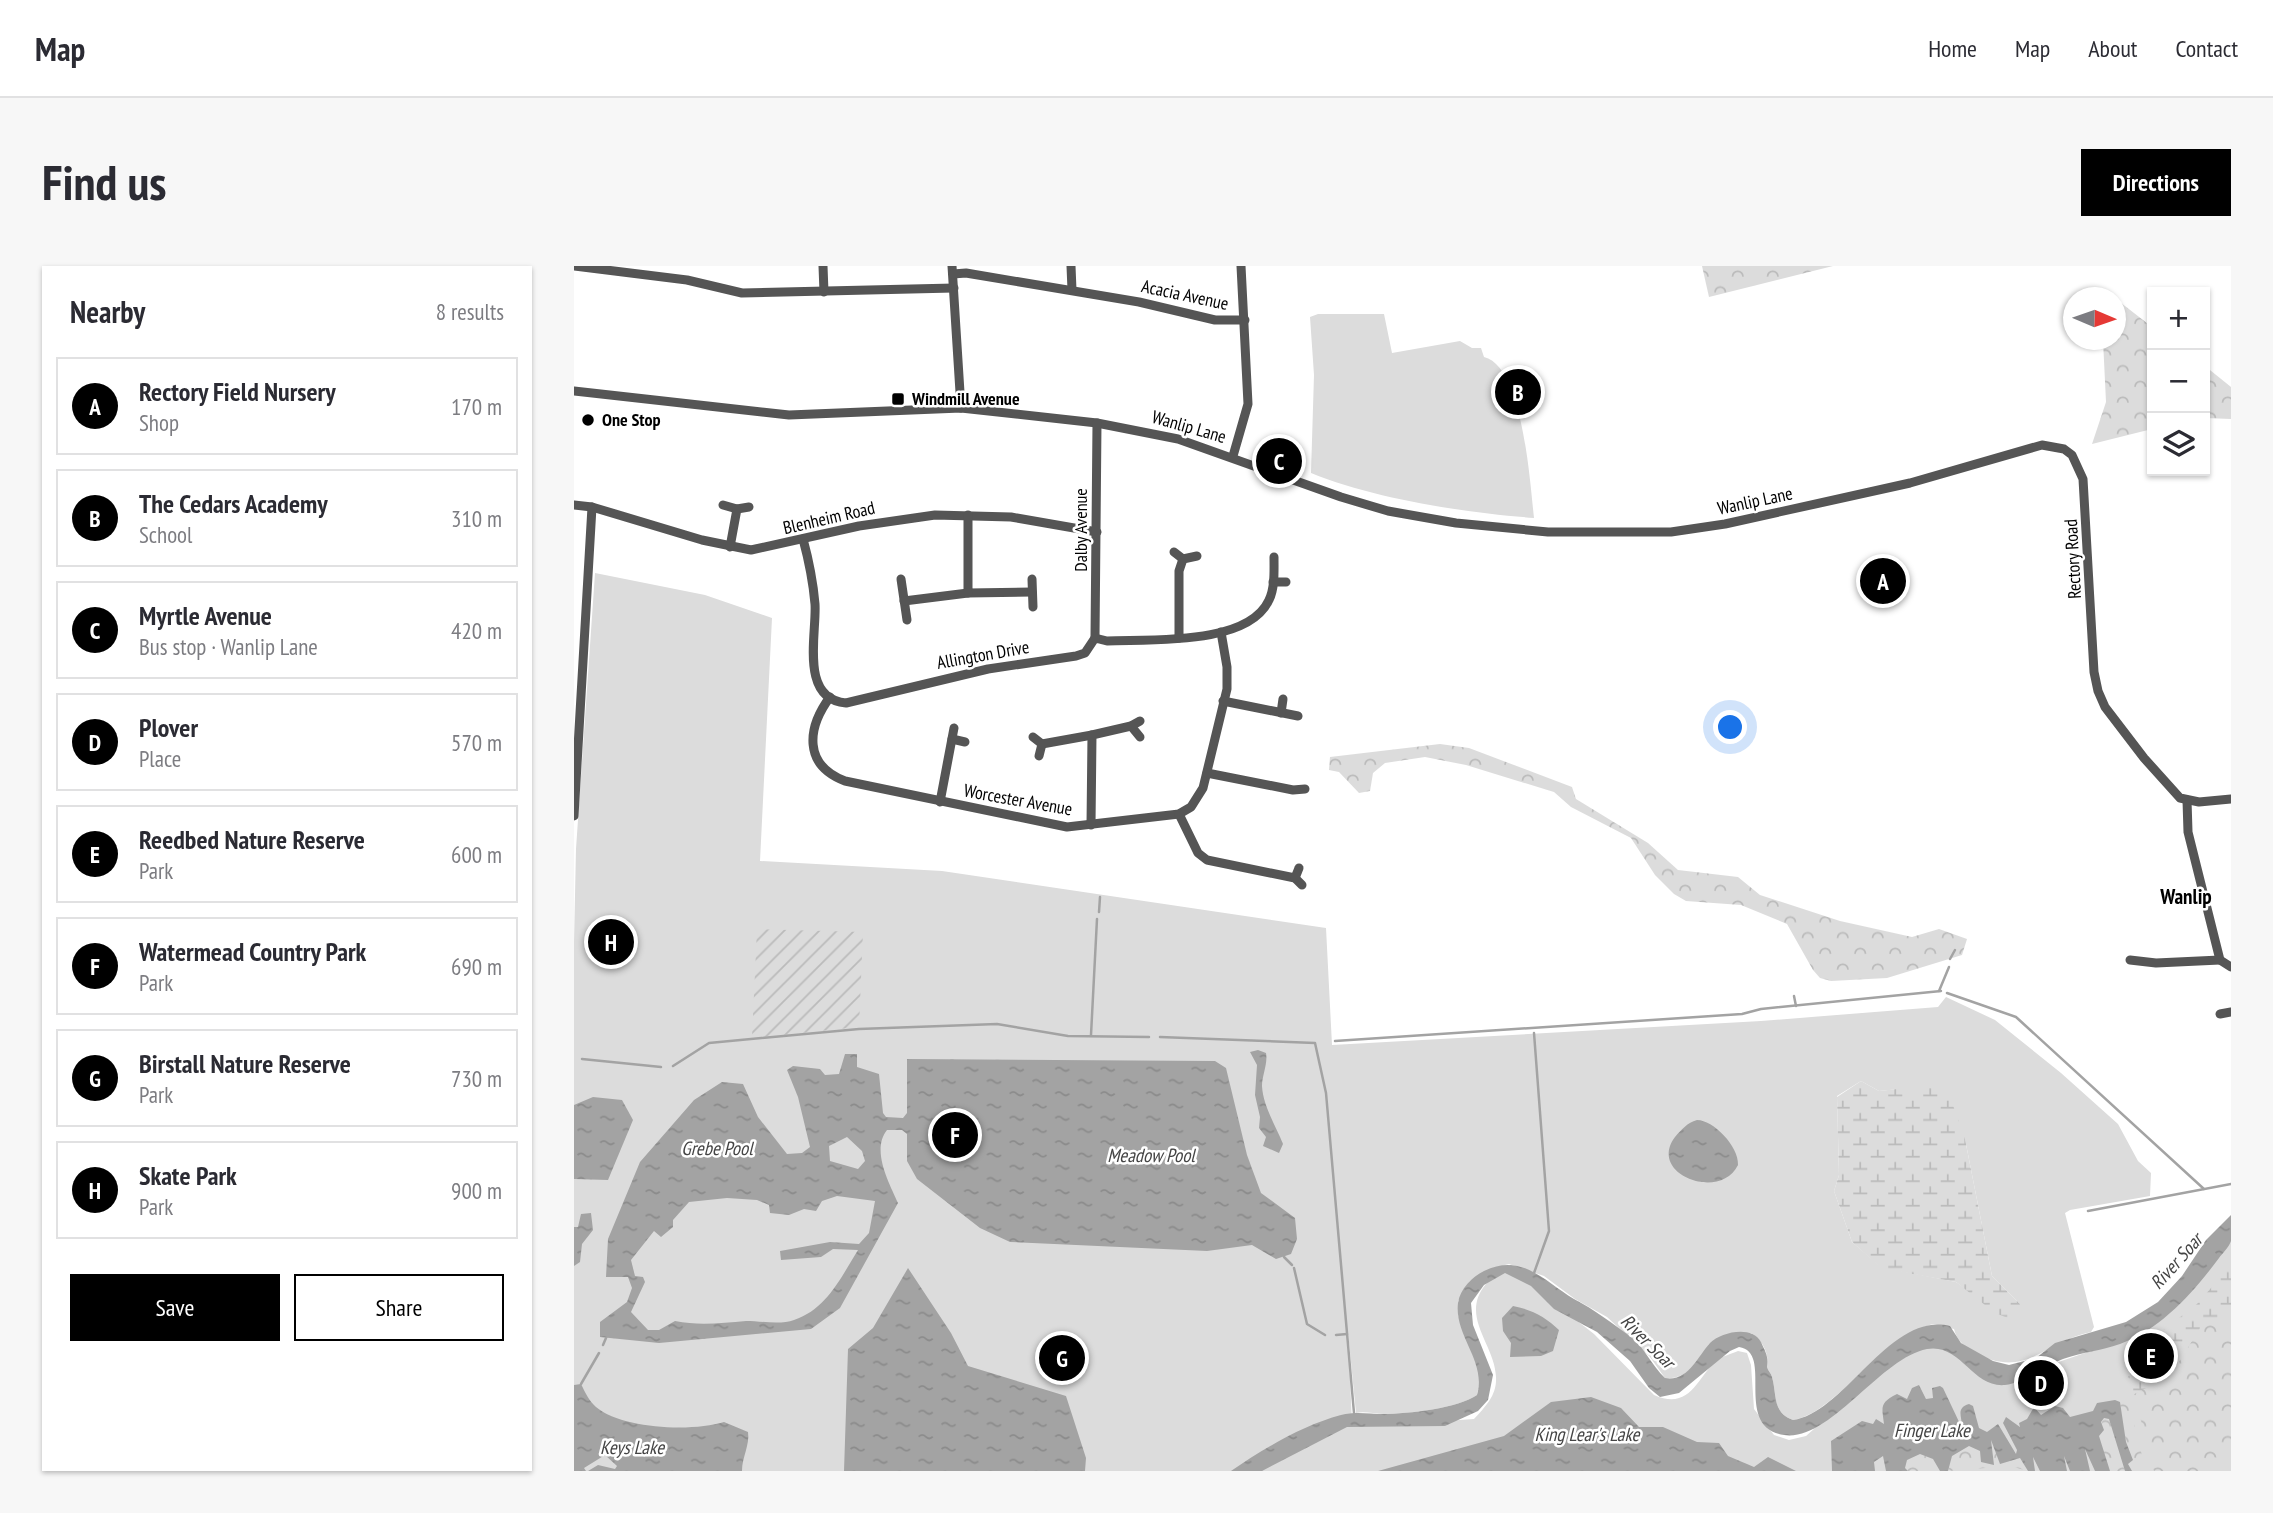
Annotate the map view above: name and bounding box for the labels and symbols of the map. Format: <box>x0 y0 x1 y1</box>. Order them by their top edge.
street label: Acacia Avenue <box>1140 274 1231 315</box>
north arrow <box>2063 287 2126 350</box>
pin: B <box>1495 366 1541 418</box>
place label: Windmill Avenue <box>911 387 1020 410</box>
marker: Windmill Avenue <box>890 391 906 407</box>
street label: Wanlip Lane <box>1149 405 1229 448</box>
place label: One Stop <box>602 408 661 431</box>
marker: One Stop <box>580 412 596 428</box>
pin: C <box>1256 435 1302 487</box>
street label: Wanlip Lane <box>1715 481 1795 520</box>
street label: Dalby Avenue <box>1069 488 1092 572</box>
street label: Blenheim Road <box>781 496 877 539</box>
street label: Rectory Road <box>2059 519 2086 600</box>
pin: A <box>1860 555 1906 607</box>
street label: Allington Drive <box>935 635 1031 674</box>
your location <box>1713 710 1747 744</box>
street label: Worcester Avenue <box>962 779 1074 820</box>
district label: Wanlip <box>2159 883 2212 910</box>
pin: H <box>588 916 634 968</box>
pin: F <box>932 1109 978 1161</box>
water label: Grebe Pool <box>681 1136 754 1160</box>
water label: Meadow Pool <box>1107 1143 1196 1167</box>
water label: River Soar <box>2145 1226 2209 1294</box>
water label: River Soar <box>1616 1309 1682 1375</box>
pin: E <box>2128 1330 2174 1382</box>
pin: G <box>1039 1332 1085 1384</box>
pin: D <box>2018 1357 2064 1409</box>
water label: Finger Lake <box>1894 1418 1971 1442</box>
water label: King Lear's Lake <box>1535 1422 1641 1446</box>
water label: Keys Lake <box>600 1435 665 1459</box>

